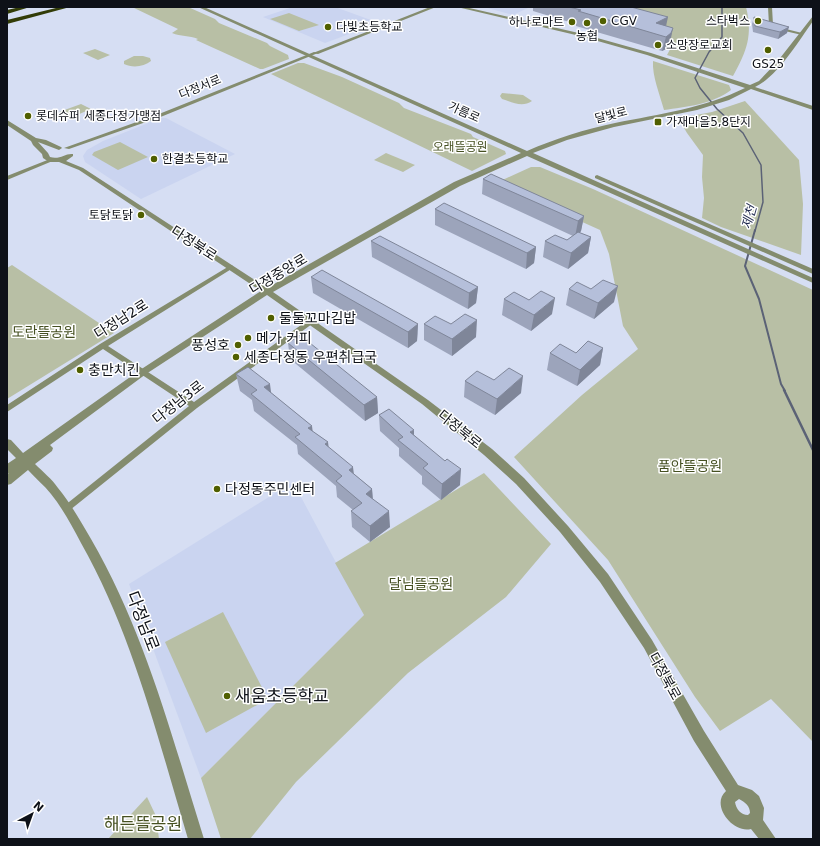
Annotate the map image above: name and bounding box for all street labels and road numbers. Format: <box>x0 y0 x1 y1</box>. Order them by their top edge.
street label: 다정서로 <box>177 72 223 102</box>
street label: 가름로 <box>446 99 482 125</box>
street label: 달빛로 <box>593 104 629 126</box>
street label: 다정북로 <box>168 222 220 264</box>
street label: 다정중앙로 <box>246 250 310 297</box>
street label: 다정남2로 <box>91 296 151 342</box>
street label: 다정남3로 <box>149 377 207 427</box>
street label: 다정북로 <box>435 407 485 452</box>
street label: 다정남로 <box>122 588 164 654</box>
street label: 다정북로 <box>646 650 685 703</box>

